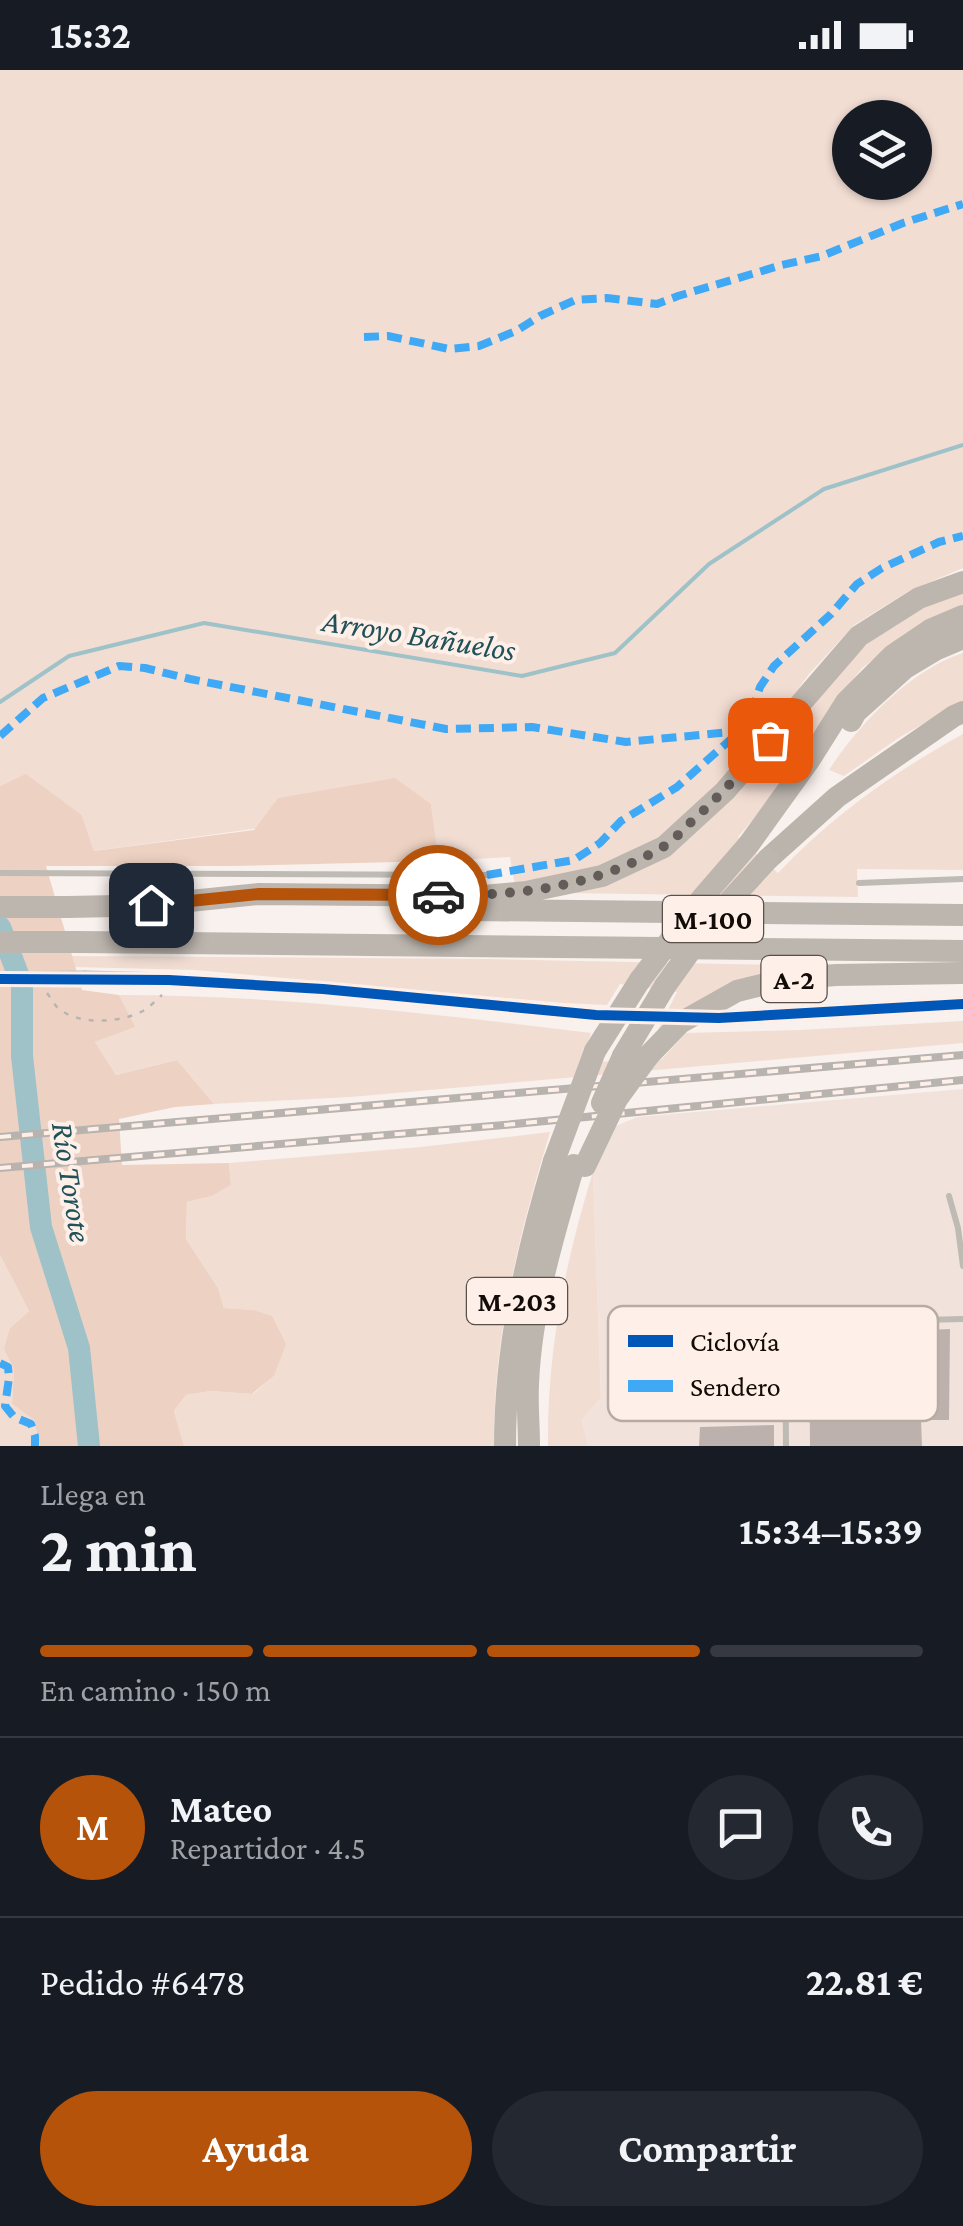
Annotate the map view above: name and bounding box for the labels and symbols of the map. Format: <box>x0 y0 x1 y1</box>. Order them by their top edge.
water label: Arroyo Bañuelos <box>318 602 518 668</box>
pin <box>728 698 813 783</box>
courier <box>388 845 488 945</box>
pin <box>109 863 194 948</box>
road number: M-100 <box>663 896 763 942</box>
road number: A-2 <box>762 956 826 1002</box>
water label: Río Torote <box>45 1119 99 1245</box>
road number: M-203 <box>467 1278 567 1324</box>
legend <box>608 1306 938 1421</box>
text: Ciclovía <box>690 1326 780 1357</box>
text: Sendero <box>690 1371 781 1402</box>

